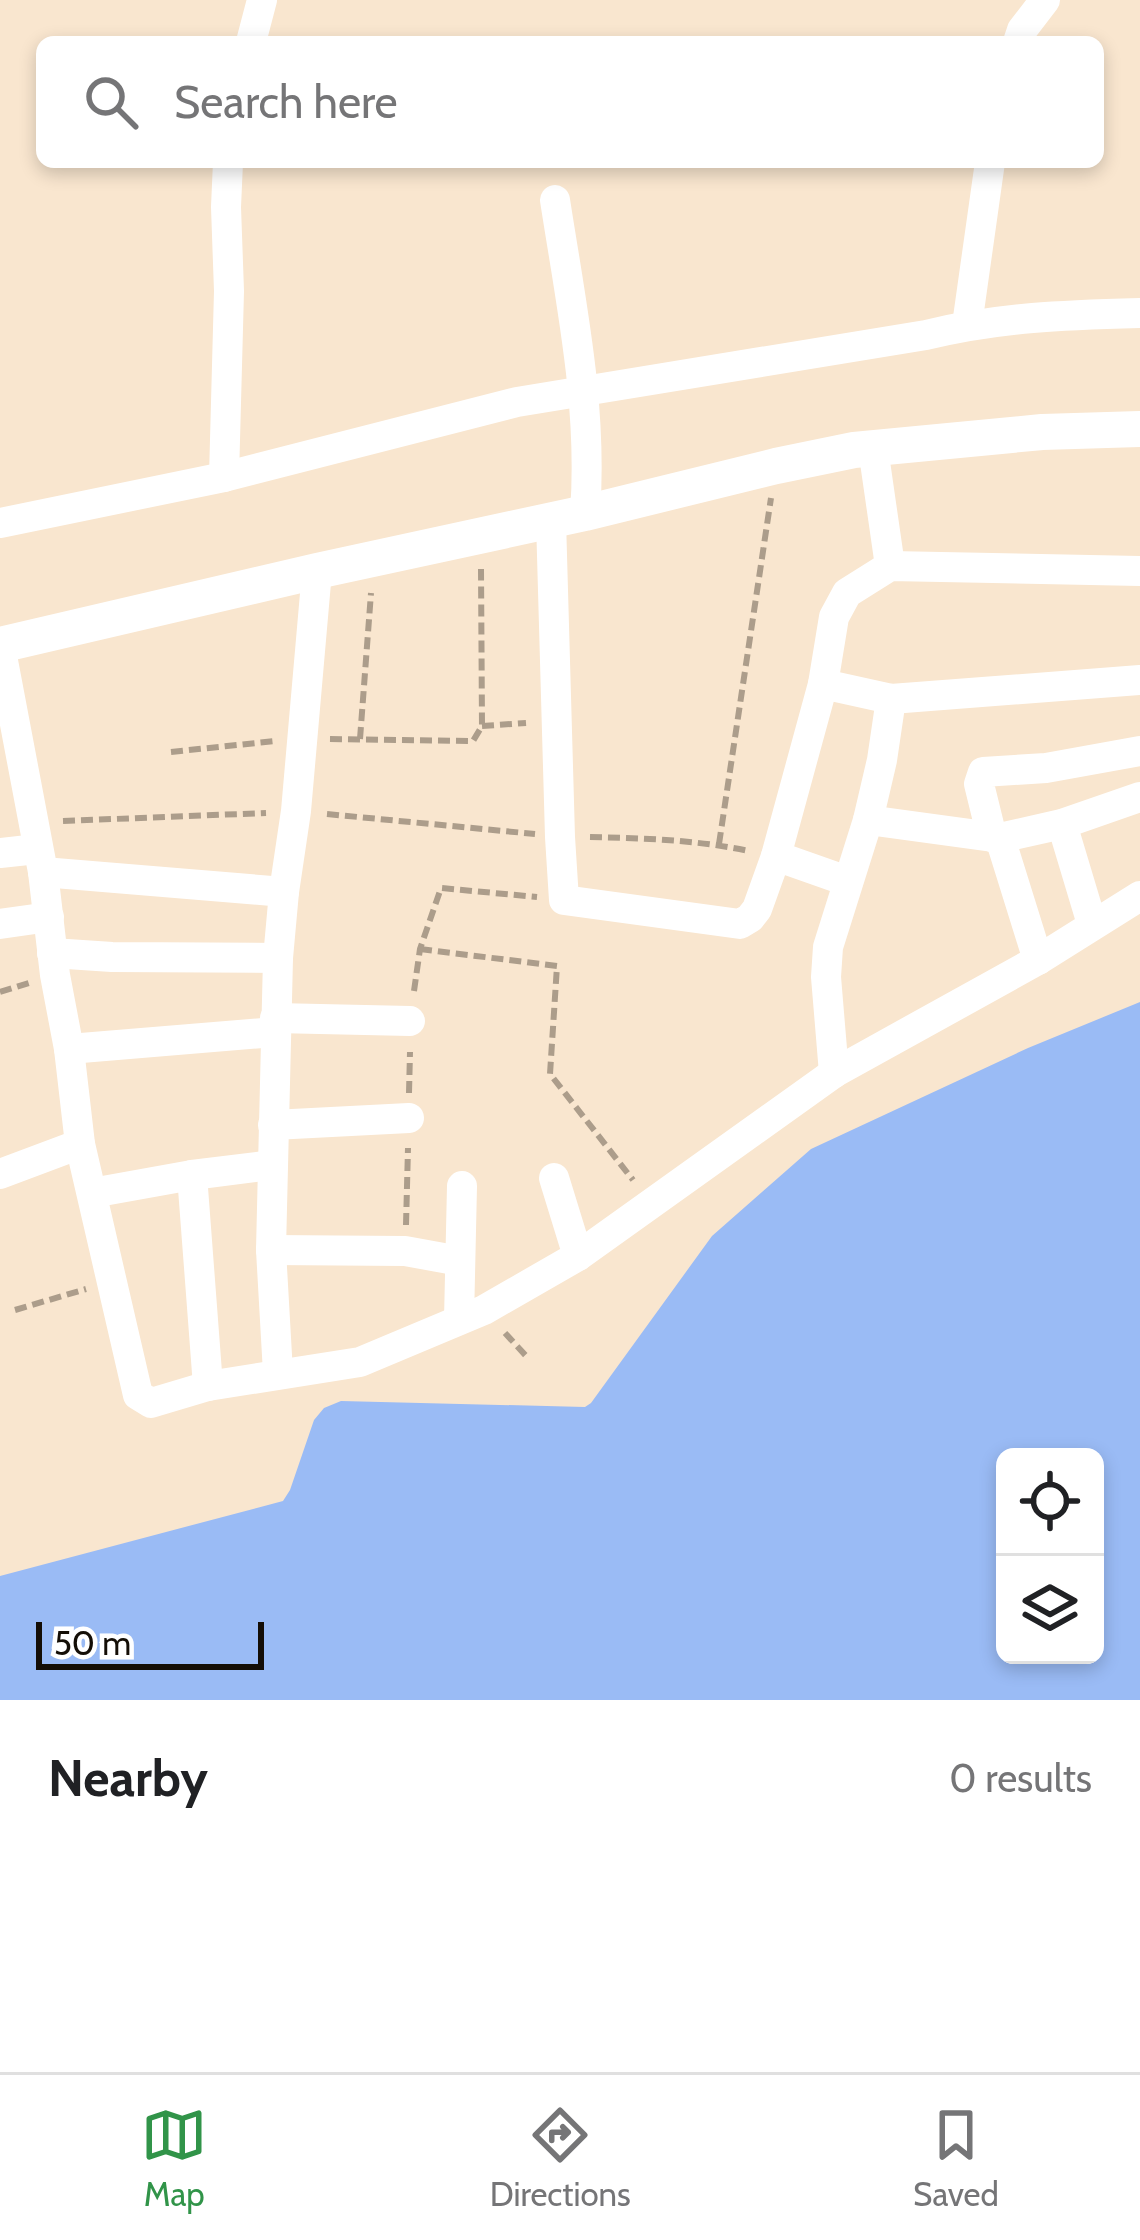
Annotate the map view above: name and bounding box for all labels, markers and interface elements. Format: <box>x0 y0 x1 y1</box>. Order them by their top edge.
search box <box>36 36 1104 168</box>
icon: search <box>78 69 144 135</box>
text: Search here <box>174 75 398 129</box>
map controls <box>996 1448 1104 1664</box>
button: locate <box>996 1448 1104 1556</box>
button: layers <box>996 1556 1104 1664</box>
scale bar <box>36 1616 264 1669</box>
text: 50 m <box>54 1623 131 1663</box>
text: Nearby <box>48 1747 208 1809</box>
text: 0 results <box>949 1754 1092 1802</box>
tab: Map <box>141 2102 207 2214</box>
tab: Directions <box>490 2102 631 2214</box>
tab: Saved <box>913 2102 999 2214</box>

